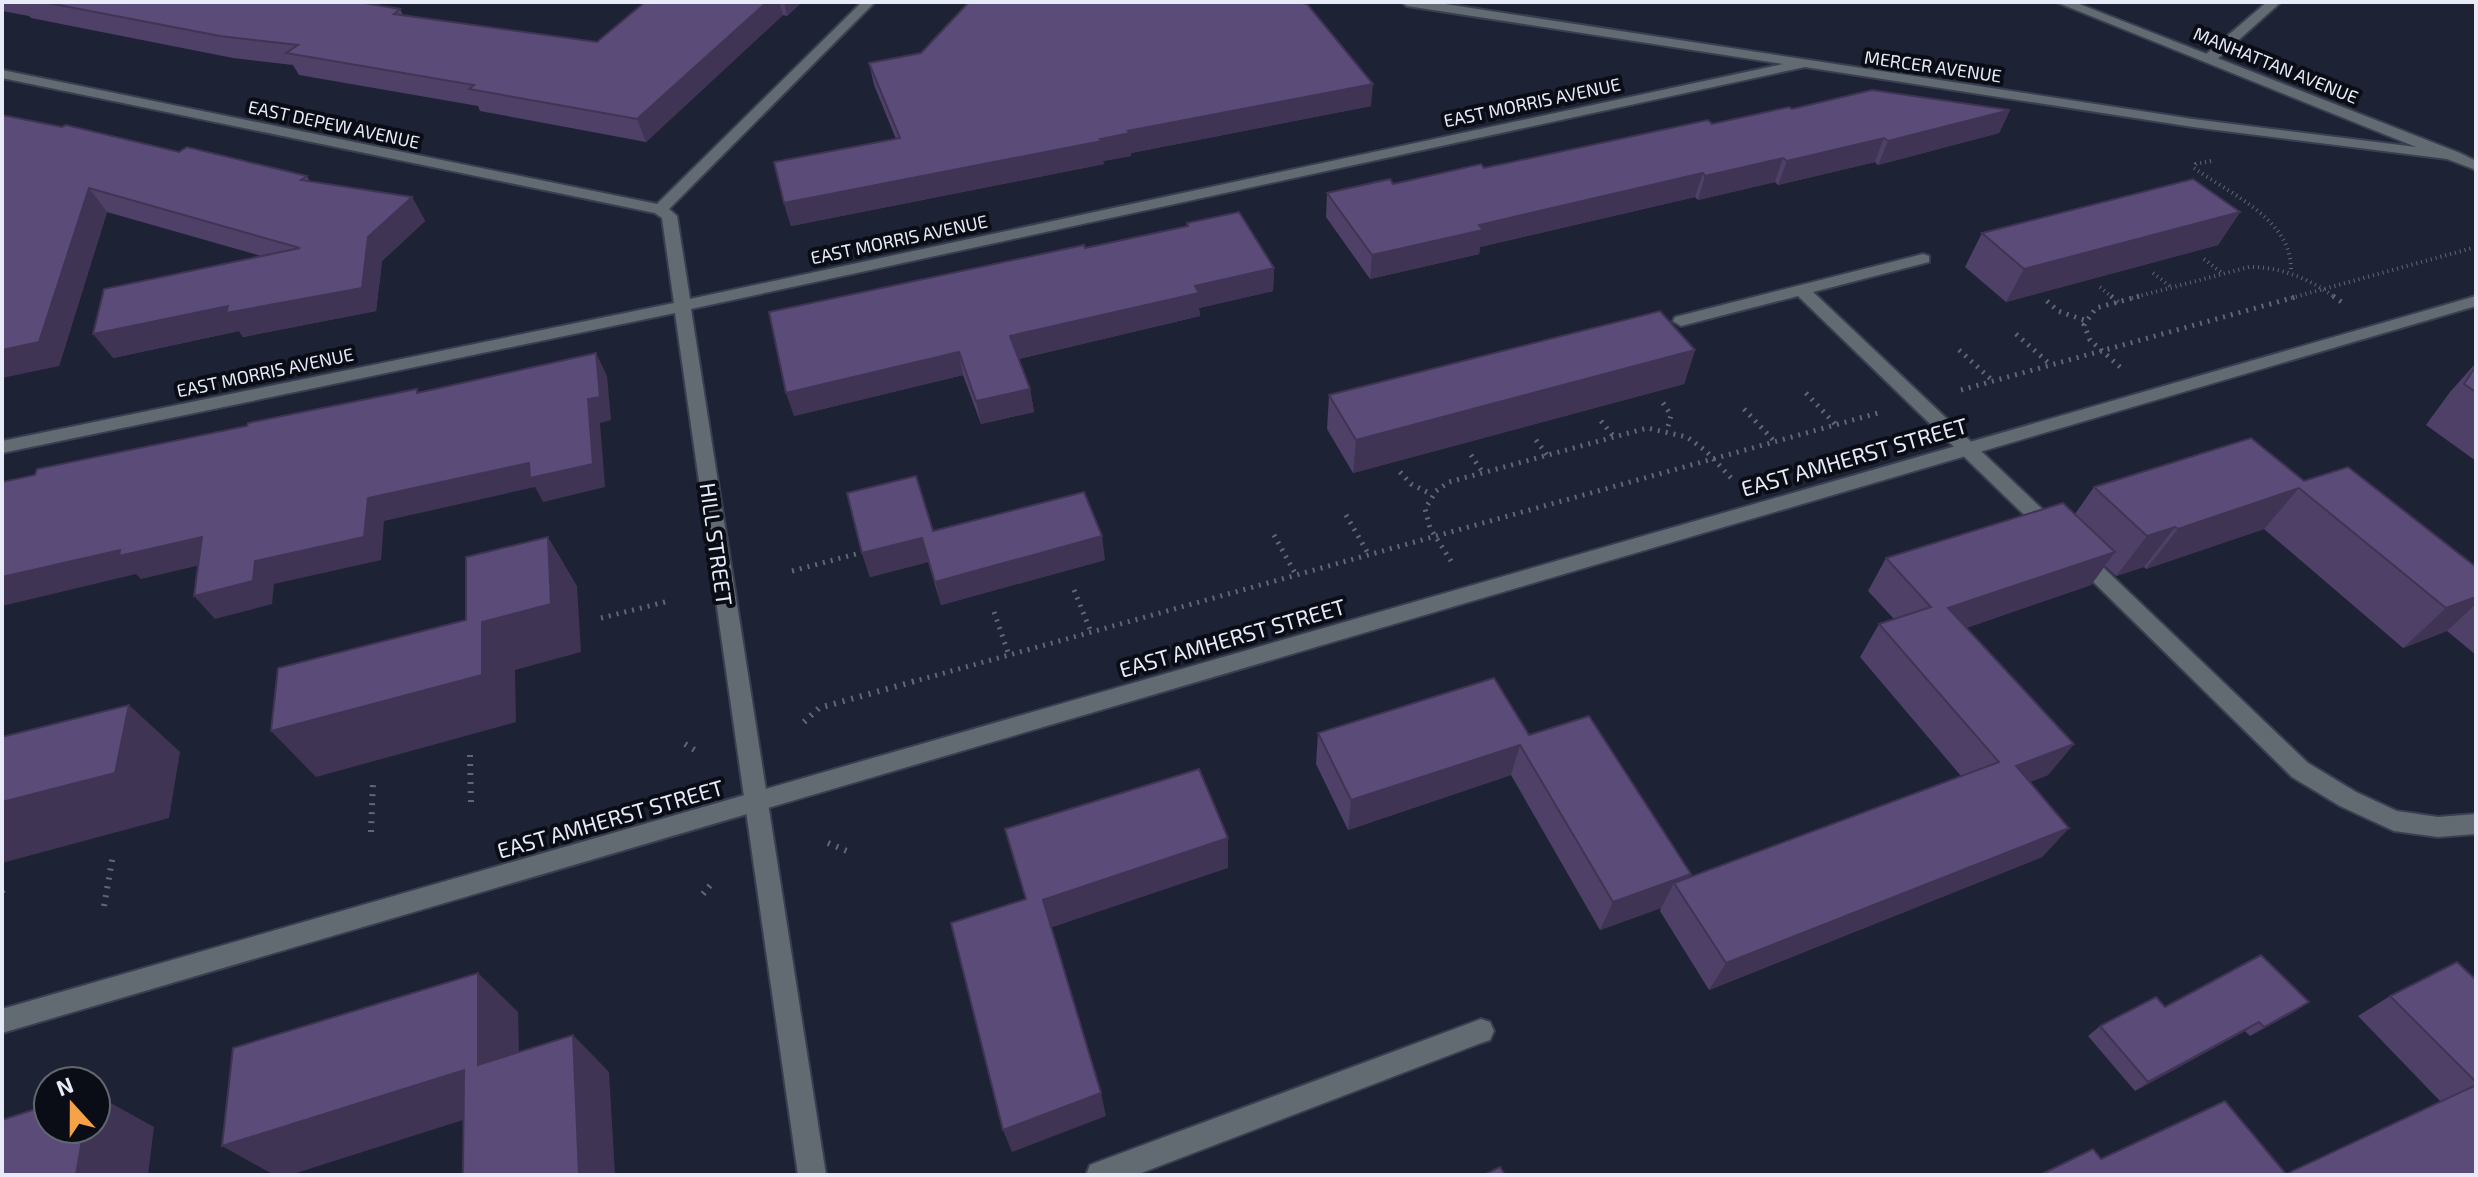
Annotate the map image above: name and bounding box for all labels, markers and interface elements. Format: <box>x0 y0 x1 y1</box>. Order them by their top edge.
street label: MANHATTAN AVENUE <box>2190 22 2362 108</box>
street label: MERCER AVENUE <box>1863 45 2003 87</box>
street label: EAST MORRIS AVENUE <box>1442 72 1622 132</box>
street label: EAST DEPEW AVENUE <box>246 95 422 153</box>
street label: EAST MORRIS AVENUE <box>809 209 989 269</box>
street label: EAST MORRIS AVENUE <box>175 342 355 402</box>
street label: EAST AMHERST STREET <box>1738 411 1970 501</box>
street label: HILL STREET <box>696 481 739 607</box>
street label: EAST AMHERST STREET <box>1116 592 1348 682</box>
street label: EAST AMHERST STREET <box>494 773 726 863</box>
north arrow <box>32 1065 112 1145</box>
text: N <box>52 1070 77 1100</box>

